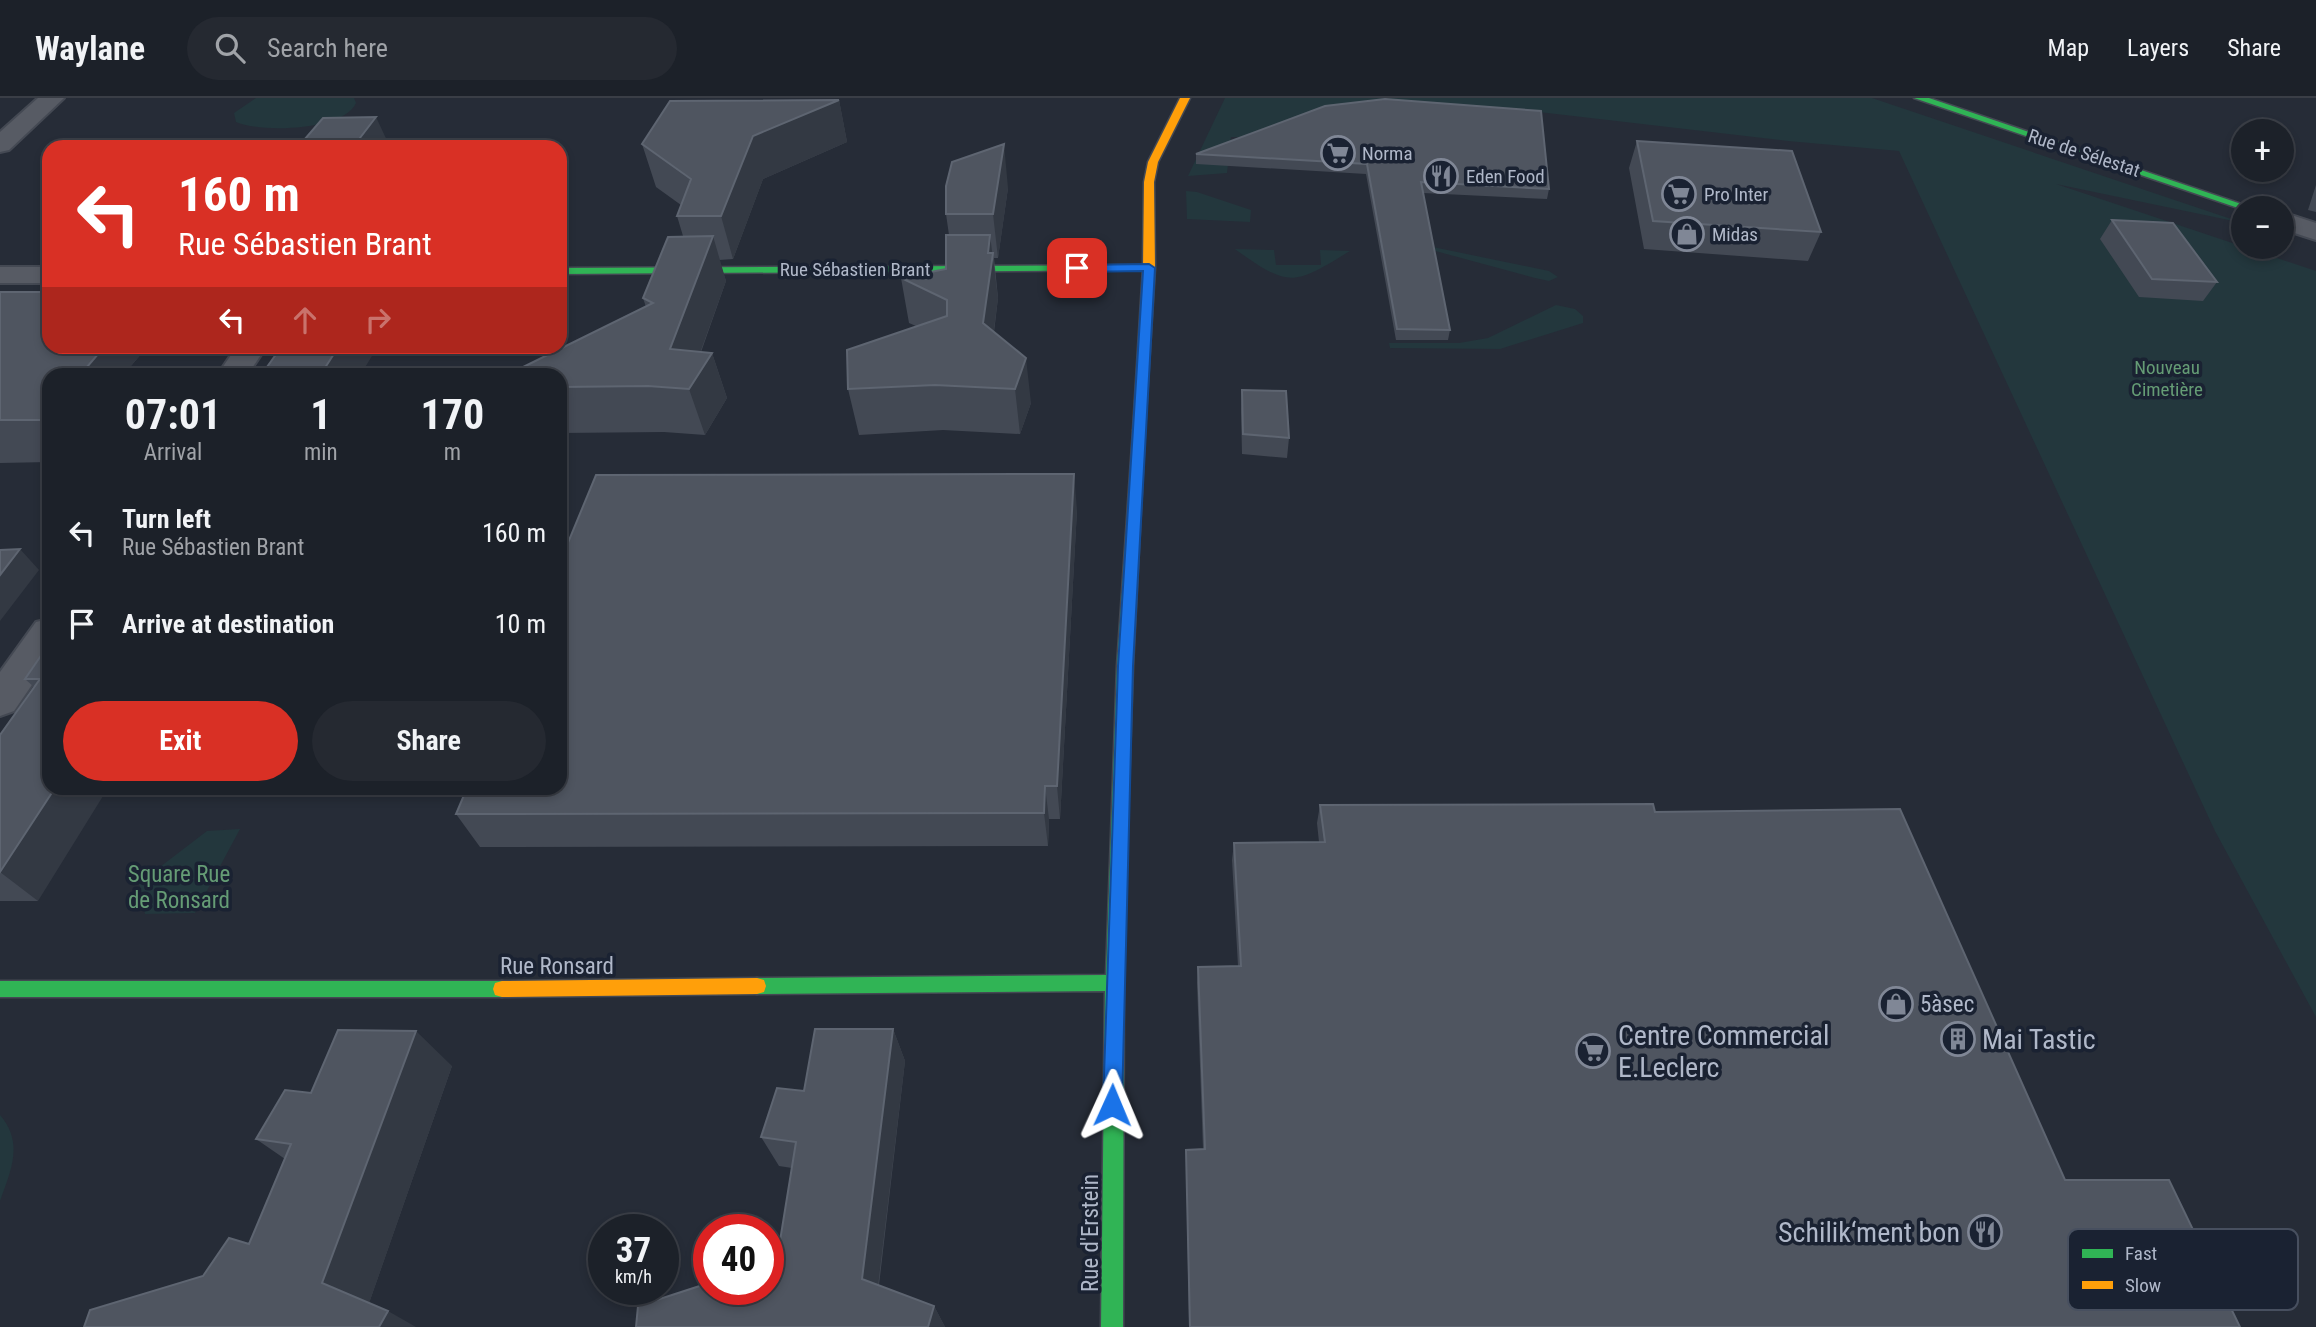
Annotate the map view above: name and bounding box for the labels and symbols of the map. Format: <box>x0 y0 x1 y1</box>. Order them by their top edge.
street label: Rue de Sélestat <box>2025 124 2143 182</box>
supermarket icon: Norma <box>1319 134 1357 172</box>
place label: Norma <box>1362 142 1413 165</box>
restaurant icon: Eden Food <box>1422 157 1460 195</box>
place label: Eden Food <box>1466 165 1545 188</box>
supermarket icon: Pro Inter <box>1660 175 1698 213</box>
place label: Pro Inter <box>1704 183 1769 206</box>
shop icon: Midas <box>1668 215 1706 253</box>
place label: Midas <box>1712 223 1758 246</box>
pin <box>1047 238 1107 298</box>
street label: Rue Sébastien Brant <box>780 258 930 281</box>
park label: Nouveau Cimetière <box>2131 356 2203 401</box>
park label: Square Rue de Ronsard <box>128 861 230 914</box>
street label: Rue Ronsard <box>500 953 614 980</box>
shop icon: 5àsec <box>1877 985 1915 1023</box>
place label: 5àsec <box>1920 991 1974 1018</box>
place label: Centre Commercial E.Leclerc <box>1618 1019 1829 1084</box>
building icon: Mai Tastic <box>1939 1020 1977 1058</box>
place label: Mai Tastic <box>1982 1023 2096 1056</box>
supermarket icon: Centre Commercial E.Leclerc <box>1574 1032 1612 1070</box>
position arrow <box>1075 1068 1149 1142</box>
street label: Rue d'Erstein <box>1077 1174 1104 1292</box>
restaurant icon: Schilik‘ment bon <box>1966 1213 2004 1251</box>
speed limit sign: 40 <box>693 1214 784 1305</box>
place label: Schilik‘ment bon <box>1778 1216 1960 1249</box>
legend <box>2068 1229 2298 1310</box>
text: Fast <box>2125 1242 2157 1265</box>
text: Slow <box>2125 1274 2161 1297</box>

